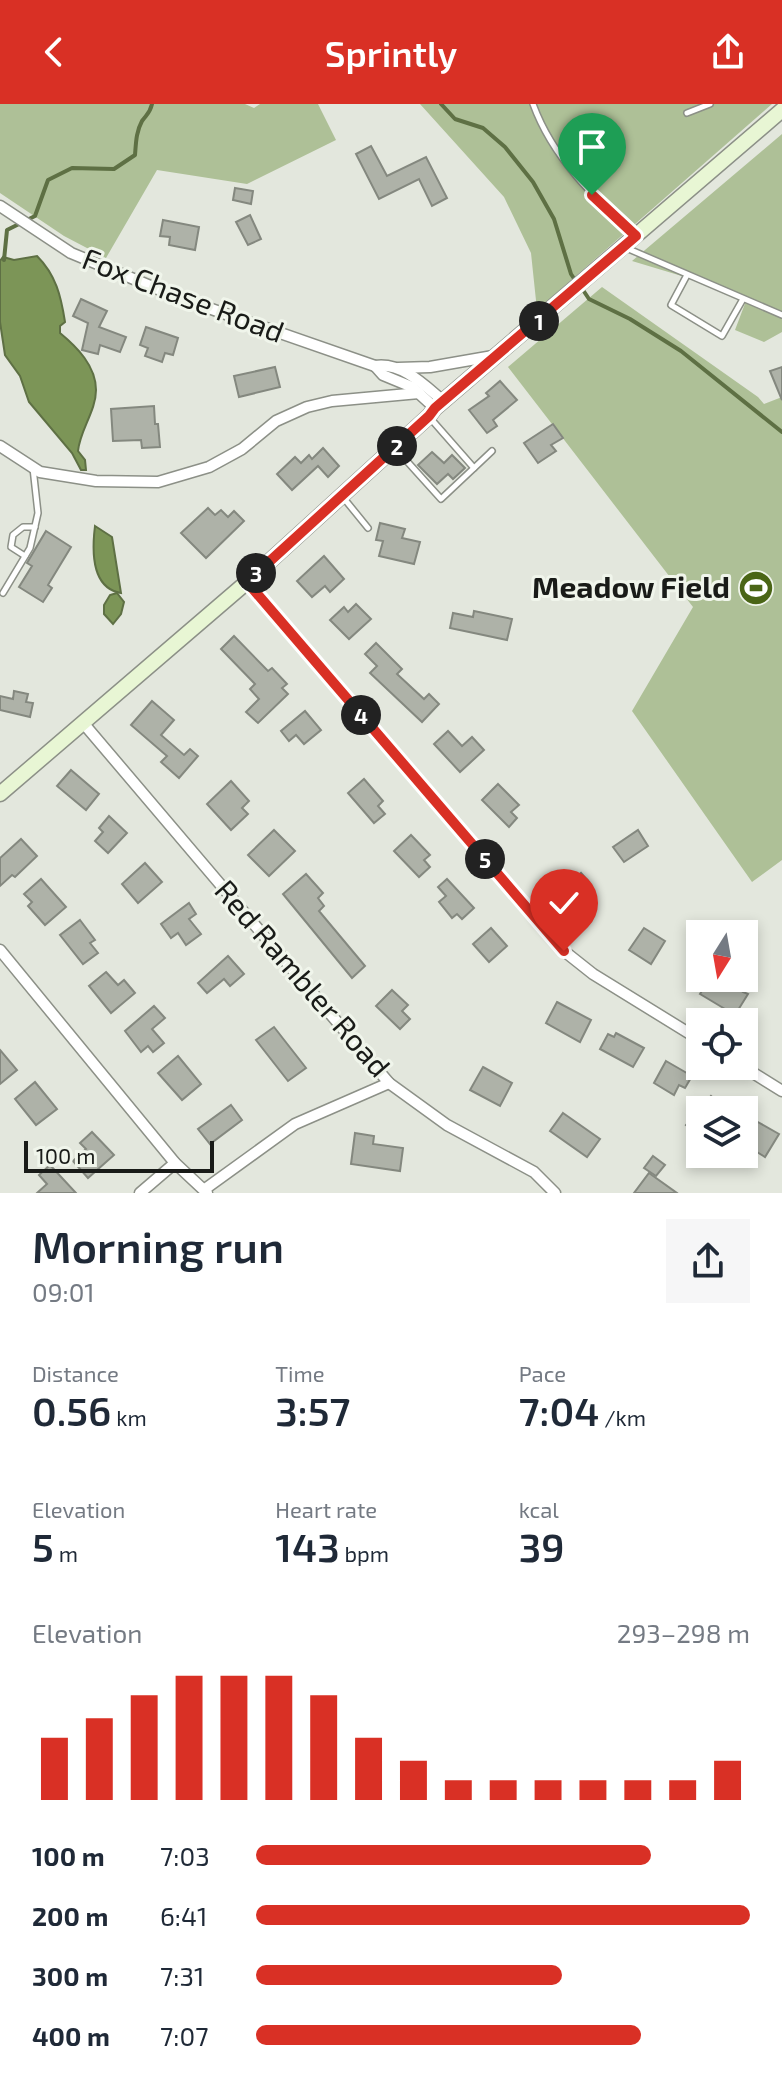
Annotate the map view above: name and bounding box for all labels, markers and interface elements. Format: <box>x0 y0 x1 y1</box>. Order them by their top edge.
icon: back <box>32 30 76 74</box>
icon: share <box>706 30 750 74</box>
text: Sprintly <box>325 31 457 74</box>
pin <box>558 113 626 195</box>
icon: arrive <box>570 125 614 169</box>
street label: Fox Chase Road <box>78 239 290 349</box>
pin: 1 <box>519 301 559 341</box>
text: 1 <box>534 308 544 334</box>
pin: 2 <box>377 426 417 466</box>
text: 2 <box>391 433 403 459</box>
pin: 3 <box>236 553 276 593</box>
text: 3 <box>250 560 262 586</box>
place label: Meadow Field <box>532 568 730 604</box>
sports icon: Meadow Field <box>737 569 775 607</box>
pin: 4 <box>341 695 381 735</box>
text: 4 <box>354 702 368 728</box>
pin: 5 <box>465 839 505 879</box>
text: 5 <box>479 846 491 872</box>
pin <box>530 869 598 951</box>
street label: Red Rambler Road <box>208 872 399 1083</box>
icon: check <box>542 881 586 925</box>
north arrow <box>686 920 758 992</box>
map controls <box>686 920 758 1168</box>
button: locate <box>686 1008 758 1080</box>
button: layers <box>686 1096 758 1168</box>
scale bar <box>24 1137 214 1173</box>
text: 100 m <box>36 1142 95 1168</box>
text: Morning run <box>32 1219 284 1272</box>
button: share <box>666 1219 750 1303</box>
text: 09:01 <box>32 1276 95 1307</box>
text: Distance <box>32 1360 119 1386</box>
text: Time <box>275 1360 325 1386</box>
text: Pace <box>519 1360 566 1386</box>
text: 0.56 <box>32 1386 111 1434</box>
text: 3:57 <box>275 1386 350 1434</box>
text: 7:04 <box>519 1386 599 1434</box>
text: km <box>111 1404 147 1430</box>
text: /km <box>599 1404 646 1430</box>
text: Elevation <box>32 1496 125 1522</box>
text: Heart rate <box>275 1496 377 1522</box>
text: kcal <box>519 1496 559 1522</box>
text: 5 <box>32 1522 54 1570</box>
text: 143 <box>275 1522 340 1570</box>
text: 39 <box>519 1522 564 1570</box>
text: m <box>54 1540 78 1566</box>
text: bpm <box>340 1540 389 1566</box>
text: Elevation <box>32 1617 142 1648</box>
text: 293–298 m <box>617 1617 750 1648</box>
text: 100 m <box>32 1840 105 1871</box>
text: 7:03 <box>160 1840 210 1871</box>
text: 200 m <box>32 1900 108 1931</box>
text: 6:41 <box>160 1900 207 1931</box>
text: 300 m <box>32 1960 108 1991</box>
text: 7:31 <box>160 1960 204 1991</box>
text: 400 m <box>32 2020 110 2051</box>
text: 7:07 <box>160 2020 208 2051</box>

